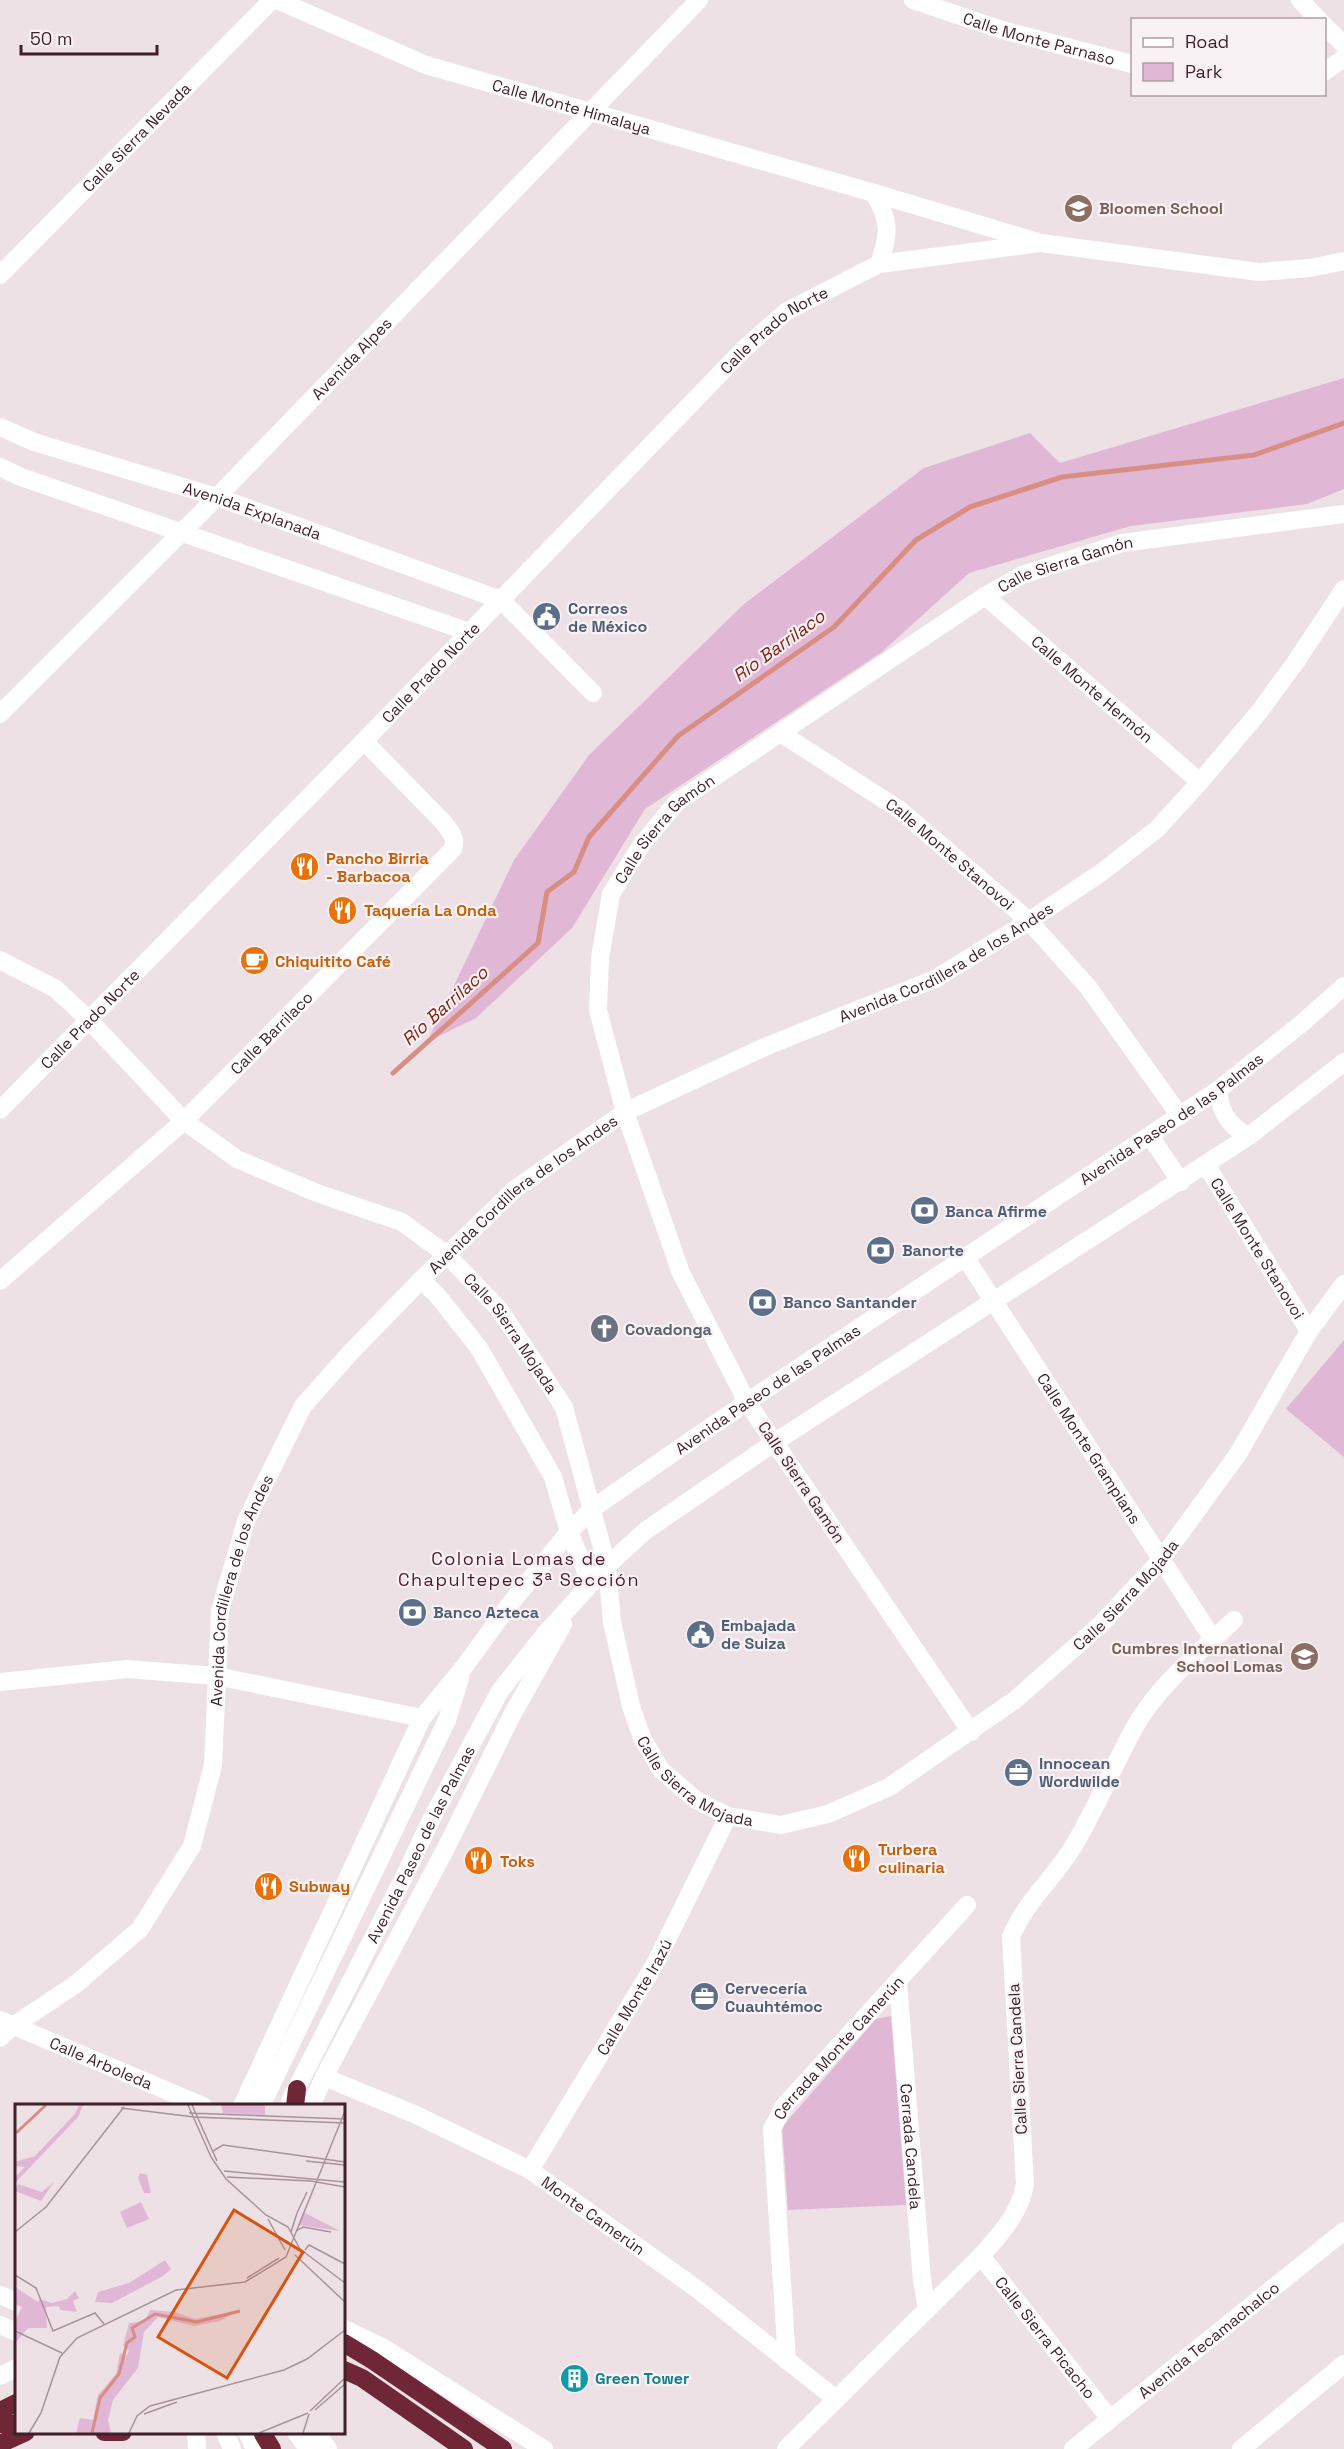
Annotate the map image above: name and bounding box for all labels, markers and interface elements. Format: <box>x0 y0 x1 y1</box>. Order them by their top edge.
street label: Calle Monte Parnaso <box>960 8 1117 70</box>
scale bar <box>21 18 158 56</box>
legend <box>1131 18 1326 96</box>
text: 50 m <box>30 27 72 50</box>
text: Road <box>1185 30 1229 53</box>
text: Park <box>1185 60 1223 83</box>
street label: Calle Monte Himalaya <box>490 74 653 140</box>
street label: Calle Sierra Nevada <box>78 78 196 197</box>
school or university icon: Bloomen School <box>1062 192 1094 224</box>
place label: Bloomen School <box>1099 198 1223 219</box>
street label: Calle Prado Norte <box>715 282 832 379</box>
street label: Avenida Alpes <box>307 313 397 404</box>
street label: Avenida Explanada <box>180 477 324 545</box>
street label: Calle Sierra Gamón <box>994 532 1134 598</box>
place label: Correos de México <box>568 598 647 637</box>
public building icon: Correos de México <box>531 601 563 633</box>
water label: Río Barrilaco <box>728 604 830 687</box>
street label: Calle Prado Norte <box>377 618 485 728</box>
street label: Calle Monte Hermón <box>1027 631 1157 748</box>
street label: Calle Sierra Gamón <box>610 770 719 888</box>
street label: Calle Monte Stanovoi <box>882 794 1019 915</box>
place label: Pancho Birria - Barbacoa <box>326 848 429 887</box>
restaurant icon: Pancho Birria - Barbacoa <box>289 851 321 883</box>
restaurant icon: Taquería La Onda <box>327 894 359 926</box>
street label: Avenida Cordillera de los Andes <box>836 898 1057 1027</box>
place label: Taquería La Onda <box>364 900 496 921</box>
cafe icon: Chiquitito Café <box>238 945 270 977</box>
place label: Chiquitito Café <box>275 951 391 972</box>
water label: Río Barrilaco <box>397 960 493 1050</box>
street label: Calle Prado Norte <box>36 965 144 1074</box>
street label: Calle Barrilaco <box>226 987 317 1079</box>
street label: Avenida Paseo de las Palmas <box>1076 1048 1268 1190</box>
street label: Avenida Cordillera de los Andes <box>424 1110 622 1278</box>
street label: Calle Monte Stanovoi <box>1205 1174 1309 1323</box>
bank icon: Banca Afirme <box>908 1195 940 1227</box>
place label: Banca Afirme <box>945 1201 1047 1222</box>
bank icon: Banorte <box>865 1234 897 1266</box>
place label: Banorte <box>902 1240 964 1261</box>
street label: Calle Sierra Mojada <box>459 1269 562 1398</box>
bank icon: Banco Santander <box>746 1286 778 1318</box>
place label: Banco Santander <box>783 1292 917 1313</box>
church icon: Covadonga <box>588 1313 620 1345</box>
place label: Covadonga <box>625 1319 712 1340</box>
street label: Avenida Paseo de las Palmas <box>671 1320 865 1459</box>
street label: Calle Monte Grampians <box>1032 1369 1145 1528</box>
street label: Calle Sierra Gamón <box>753 1417 850 1547</box>
street label: Avenida Cordillera de los Andes <box>206 1471 278 1707</box>
street label: Calle Sierra Mojada <box>1069 1535 1183 1655</box>
district label: Colonia Lomas de Chapultepec 3ª Sección <box>398 1547 640 1591</box>
bank icon: Banco Azteca <box>396 1596 428 1628</box>
place label: Banco Azteca <box>433 1602 539 1623</box>
place label: Embajada de Suiza <box>721 1615 796 1654</box>
public building icon: Embajada de Suiza <box>684 1618 716 1650</box>
place label: Cumbres International School Lomas <box>1112 1638 1283 1677</box>
school or university icon: Cumbres International School Lomas <box>1288 1641 1320 1673</box>
street label: Calle Sierra Mojada <box>632 1732 755 1831</box>
street label: Avenida Paseo de las Palmas <box>362 1742 480 1947</box>
place label: Innocean Wordwilde <box>1039 1753 1120 1792</box>
office icon: Innocean Wordwilde <box>1002 1756 1034 1788</box>
place label: Turbera culinaria <box>878 1839 945 1878</box>
restaurant icon: Turbera culinaria <box>841 1842 873 1874</box>
restaurant icon: Toks <box>463 1845 495 1877</box>
place label: Toks <box>500 1851 535 1872</box>
restaurant icon: Subway <box>252 1870 284 1902</box>
place label: Subway <box>289 1876 350 1897</box>
street label: Calle Monte Irazú <box>592 1935 677 2059</box>
street label: Cerrada Monte Camerún <box>769 1971 909 2123</box>
place label: Cervecería Cuauhtémoc <box>725 1978 823 2017</box>
office icon: Cervecería Cuauhtémoc <box>688 1981 720 2013</box>
street label: Calle Sierra Candela <box>1003 1983 1032 2135</box>
street label: Calle Arboleda <box>46 2032 156 2094</box>
street label: Cerrada Candela <box>895 2083 926 2210</box>
inset map <box>15 2104 345 2434</box>
street label: Monte Camerún <box>537 2172 649 2260</box>
street label: Calle Sierra Picacho <box>990 2272 1100 2403</box>
street label: Avenida Tecamachalco <box>1134 2277 1284 2403</box>
building icon: Green Tower <box>558 2362 590 2394</box>
place label: Green Tower <box>595 2368 689 2389</box>

